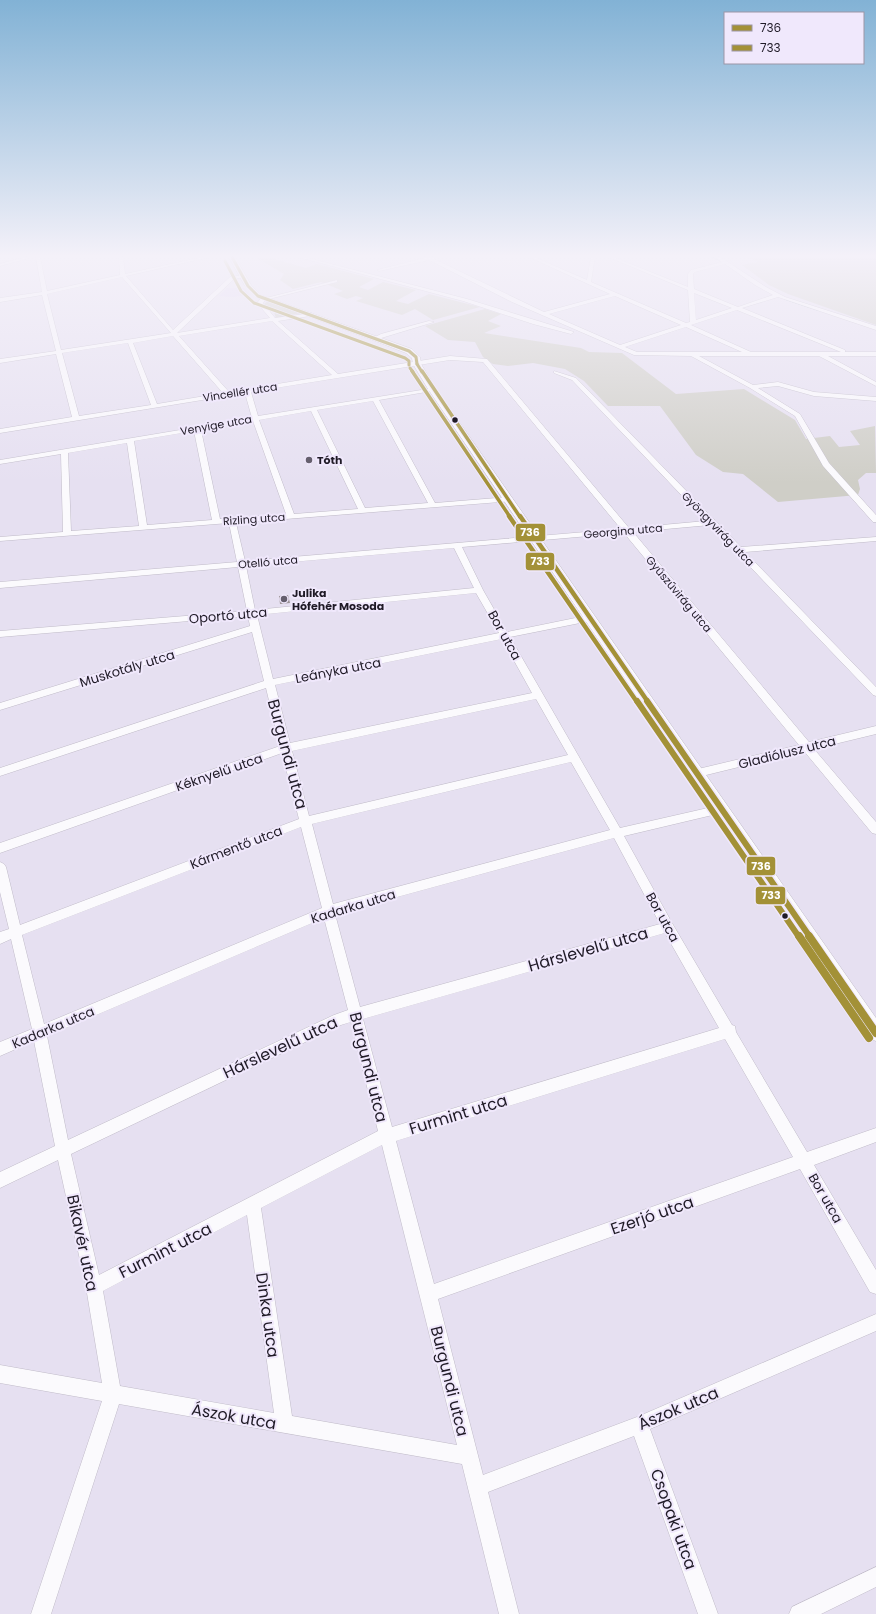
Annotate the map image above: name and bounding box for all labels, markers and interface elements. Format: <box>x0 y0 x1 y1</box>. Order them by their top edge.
legend <box>724 12 864 64</box>
text: 736 <box>760 19 781 36</box>
text: 733 <box>760 39 781 56</box>
street label: Vincellér utca <box>202 378 278 406</box>
street label: Venyige utca <box>179 411 253 439</box>
unlabelled marker <box>450 415 460 425</box>
place label: Tóth <box>317 452 342 468</box>
marker: Tóth <box>304 455 314 465</box>
street label: Gyöngyvirág utca <box>678 488 758 570</box>
street label: Rizling utca <box>222 509 286 529</box>
street label: Georgina utca <box>583 520 663 542</box>
line badge: 736 <box>515 523 546 542</box>
text: 736 <box>520 524 540 540</box>
street label: Otelló utca <box>237 551 299 573</box>
line badge: 733 <box>525 552 555 571</box>
street label: Gyűszűvirág utca <box>642 552 716 636</box>
text: 733 <box>530 553 550 569</box>
place label: Julika Hófehér Mosoda <box>292 585 384 614</box>
marker: Julika Hófehér Mosoda <box>279 594 289 604</box>
street label: Oportó utca <box>188 603 268 628</box>
street label: Bor utca <box>483 607 526 664</box>
street label: Muskotály utca <box>77 645 177 692</box>
street label: Leányka utca <box>294 653 383 688</box>
street label: Burgundi utca <box>262 697 313 812</box>
street label: Gladiólusz utca <box>736 731 838 774</box>
street label: Kéknyelű utca <box>173 749 265 796</box>
street label: Kármentő utca <box>187 821 285 874</box>
line badge: 736 <box>746 856 776 876</box>
text: 736 <box>751 858 771 874</box>
street label: Kadarka utca <box>308 885 398 928</box>
line badge: 733 <box>755 886 786 905</box>
text: 733 <box>761 887 781 903</box>
street label: Bor utca <box>641 889 684 946</box>
unlabelled marker <box>780 911 790 921</box>
street label: Hárslevelű utca <box>525 921 651 978</box>
street label: Kadarka utca <box>9 1002 97 1053</box>
street label: Burgundi utca <box>344 1010 393 1125</box>
street label: Hárslevelű utca <box>219 1011 341 1084</box>
street label: Furmint utca <box>406 1089 510 1140</box>
street label: Bor utca <box>804 1170 847 1227</box>
street label: Ezerjó utca <box>608 1191 697 1240</box>
street label: Bikavér utca <box>61 1193 104 1294</box>
street label: Furmint utca <box>115 1217 216 1284</box>
street label: Dinka utca <box>250 1271 285 1359</box>
street label: Burgundi utca <box>425 1324 474 1439</box>
street label: Ászok utca <box>634 1381 722 1436</box>
street label: Ászok utca <box>190 1398 278 1435</box>
street label: Csopaki utca <box>645 1466 702 1573</box>

